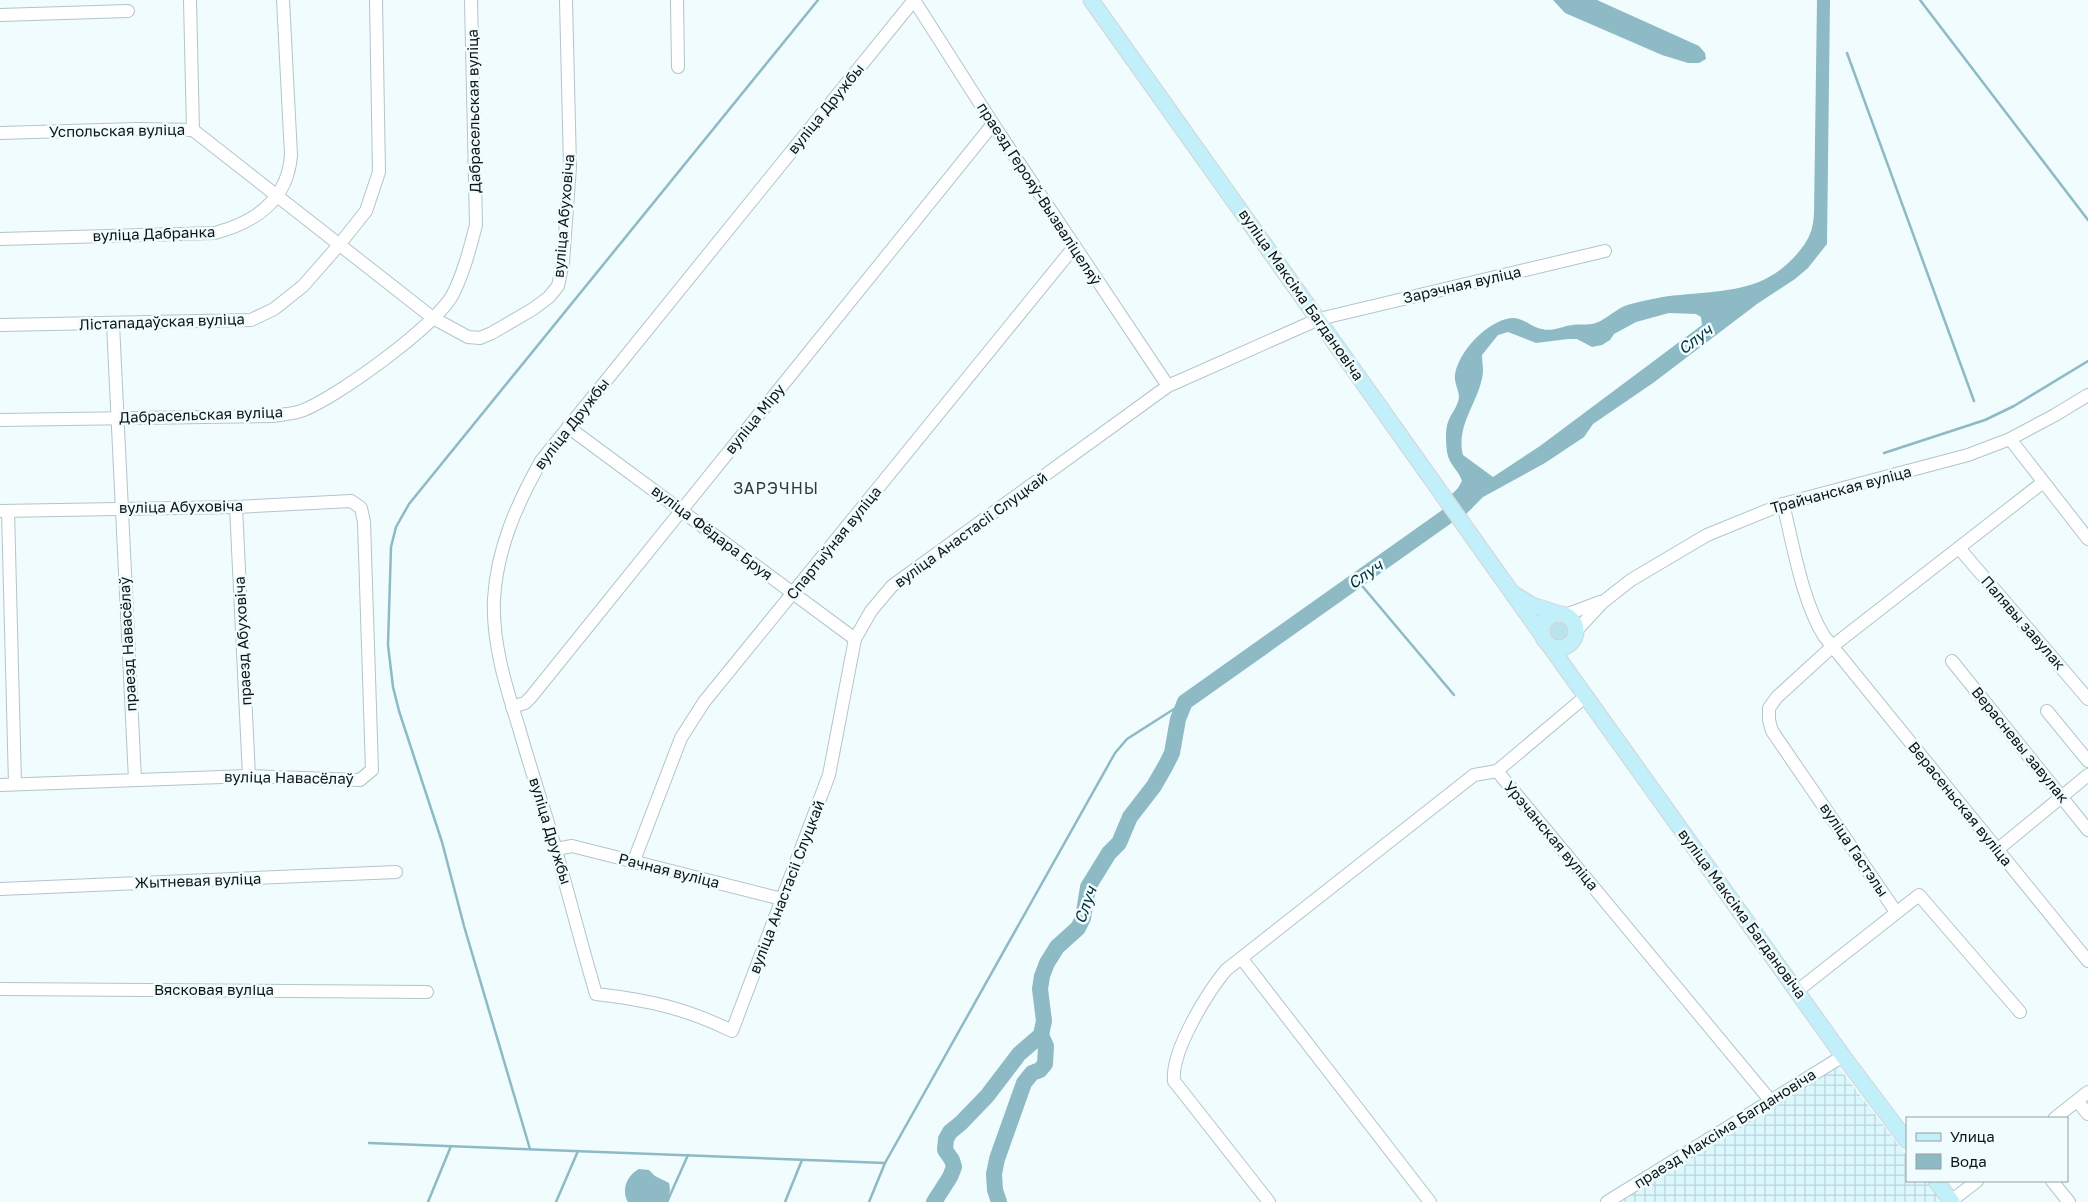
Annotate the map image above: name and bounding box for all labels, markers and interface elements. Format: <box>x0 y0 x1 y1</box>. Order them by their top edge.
street label: Дабрасельская вуліца <box>463 29 483 193</box>
street label: вуліца Дружбы <box>783 60 867 157</box>
street label: праезд Герояў-Вызваліцеляў <box>974 99 1106 289</box>
street label: Успольская вуліца <box>49 120 185 140</box>
street label: вуліца Абуховіча <box>549 153 577 279</box>
street label: вуліца Максіма Багдановіча <box>1235 205 1368 384</box>
street label: вуліца Дабранка <box>92 222 216 244</box>
street label: Зарэчная вуліца <box>1401 262 1523 306</box>
street label: Лістападаўская вуліца <box>79 309 245 333</box>
water label: Случ <box>1674 319 1717 358</box>
street label: вуліца Дружбы <box>530 374 612 473</box>
street label: вуліца Міру <box>720 379 788 457</box>
street label: Дабрасельская вуліца <box>119 402 283 426</box>
street label: Трайчанская вуліца <box>1768 462 1913 517</box>
street label: вуліца Анастасіі Слуцкай <box>891 468 1050 591</box>
district label: ЗАРЭЧНЫ <box>733 478 819 498</box>
street label: вуліца Фёдара Бруя <box>649 481 777 584</box>
street label: Спартыўная вуліца <box>782 482 884 603</box>
street label: вуліца Абуховіча <box>119 496 243 516</box>
water label: Случ <box>1344 554 1387 593</box>
street label: Палявы завулак <box>1978 572 2070 673</box>
street label: праезд Навасёлаў <box>114 576 140 712</box>
street label: праезд Абуховіча <box>230 576 254 706</box>
street label: Верасневы завулак <box>1968 683 2073 806</box>
street label: Верасеньская вуліца <box>1905 738 2017 869</box>
street label: вуліца Навасёлаў <box>224 767 355 787</box>
street label: вуліца Дружбы <box>526 775 576 886</box>
street label: Урэчанская вуліца <box>1501 777 1603 894</box>
street label: вуліца Анастасіі Слуцкай <box>745 797 828 976</box>
street label: вуліца Гастэлы <box>1817 799 1893 900</box>
street label: вуліца Максіма Багдановіча <box>1675 825 1811 1002</box>
street label: Рачная вуліца <box>617 849 722 891</box>
street label: Жытневая вуліца <box>134 869 262 891</box>
water label: Случ <box>1069 883 1101 926</box>
street label: Вясковая вуліца <box>154 980 274 998</box>
street label: праезд Максіма Багдановіча <box>1630 1065 1819 1192</box>
legend <box>1906 1117 2068 1182</box>
text: Улица <box>1950 1127 1995 1145</box>
text: Вода <box>1950 1152 1987 1170</box>

